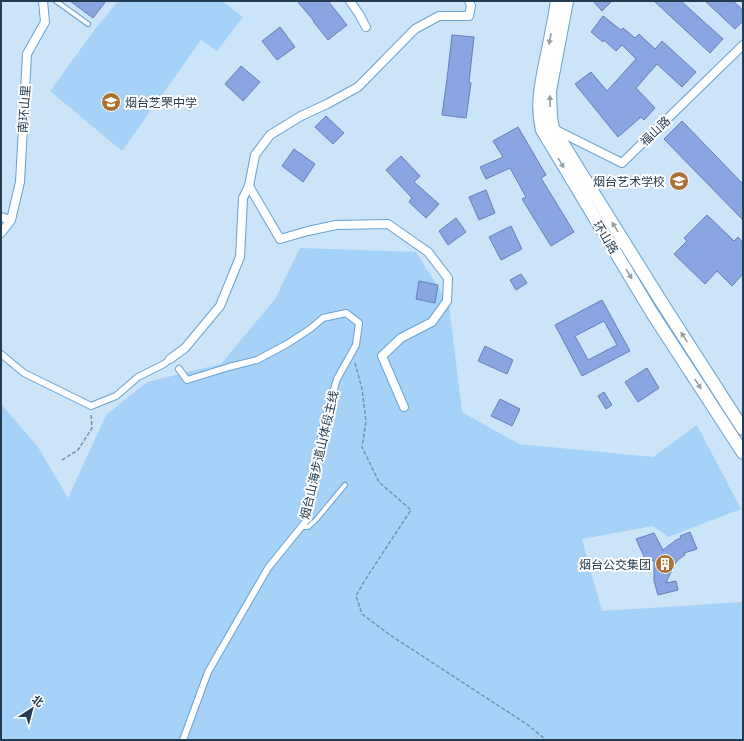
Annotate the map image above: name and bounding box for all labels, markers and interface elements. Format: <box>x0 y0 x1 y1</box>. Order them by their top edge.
one-way arrow <box>546 33 552 45</box>
street label: 南环山里 <box>16 85 32 133</box>
school or university icon: 烟台芝罘中学 <box>100 91 122 113</box>
one-way arrow <box>547 94 553 107</box>
place label: 烟台芝罘中学 <box>125 96 197 109</box>
street label: 福山路 <box>638 114 672 148</box>
one-way arrow <box>558 157 565 169</box>
school or university icon: 烟台艺术学校 <box>668 170 690 192</box>
place label: 烟台艺术学校 <box>593 175 665 188</box>
street label: 环山路 <box>591 218 621 256</box>
one-way arrow <box>611 221 618 233</box>
one-way arrow <box>625 268 632 280</box>
one-way arrow <box>680 332 688 342</box>
one-way arrow <box>694 379 702 389</box>
street label: 烟台山海步道山体段主线 <box>298 389 340 521</box>
building icon: 烟台公交集团 <box>654 553 676 575</box>
place label: 烟台公交集团 <box>579 558 651 571</box>
north arrow <box>12 689 52 729</box>
text: 北 <box>30 693 46 709</box>

